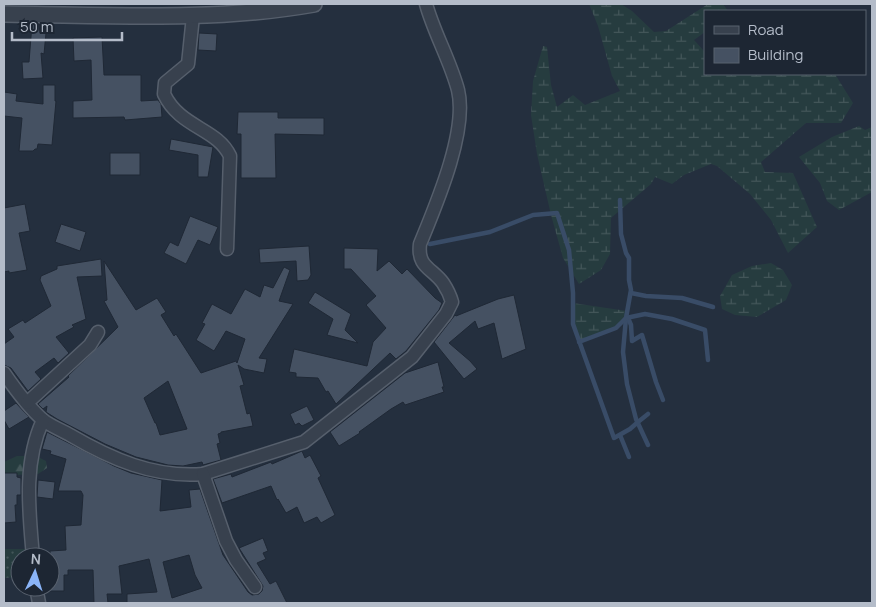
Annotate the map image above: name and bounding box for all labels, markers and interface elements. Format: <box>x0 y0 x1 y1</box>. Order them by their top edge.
scale bar <box>12 10 122 42</box>
legend <box>704 10 866 75</box>
text: 50 m <box>20 16 54 37</box>
text: Road <box>748 19 784 40</box>
text: Building <box>748 44 803 65</box>
north arrow <box>10 547 60 597</box>
text: N <box>30 549 42 568</box>

